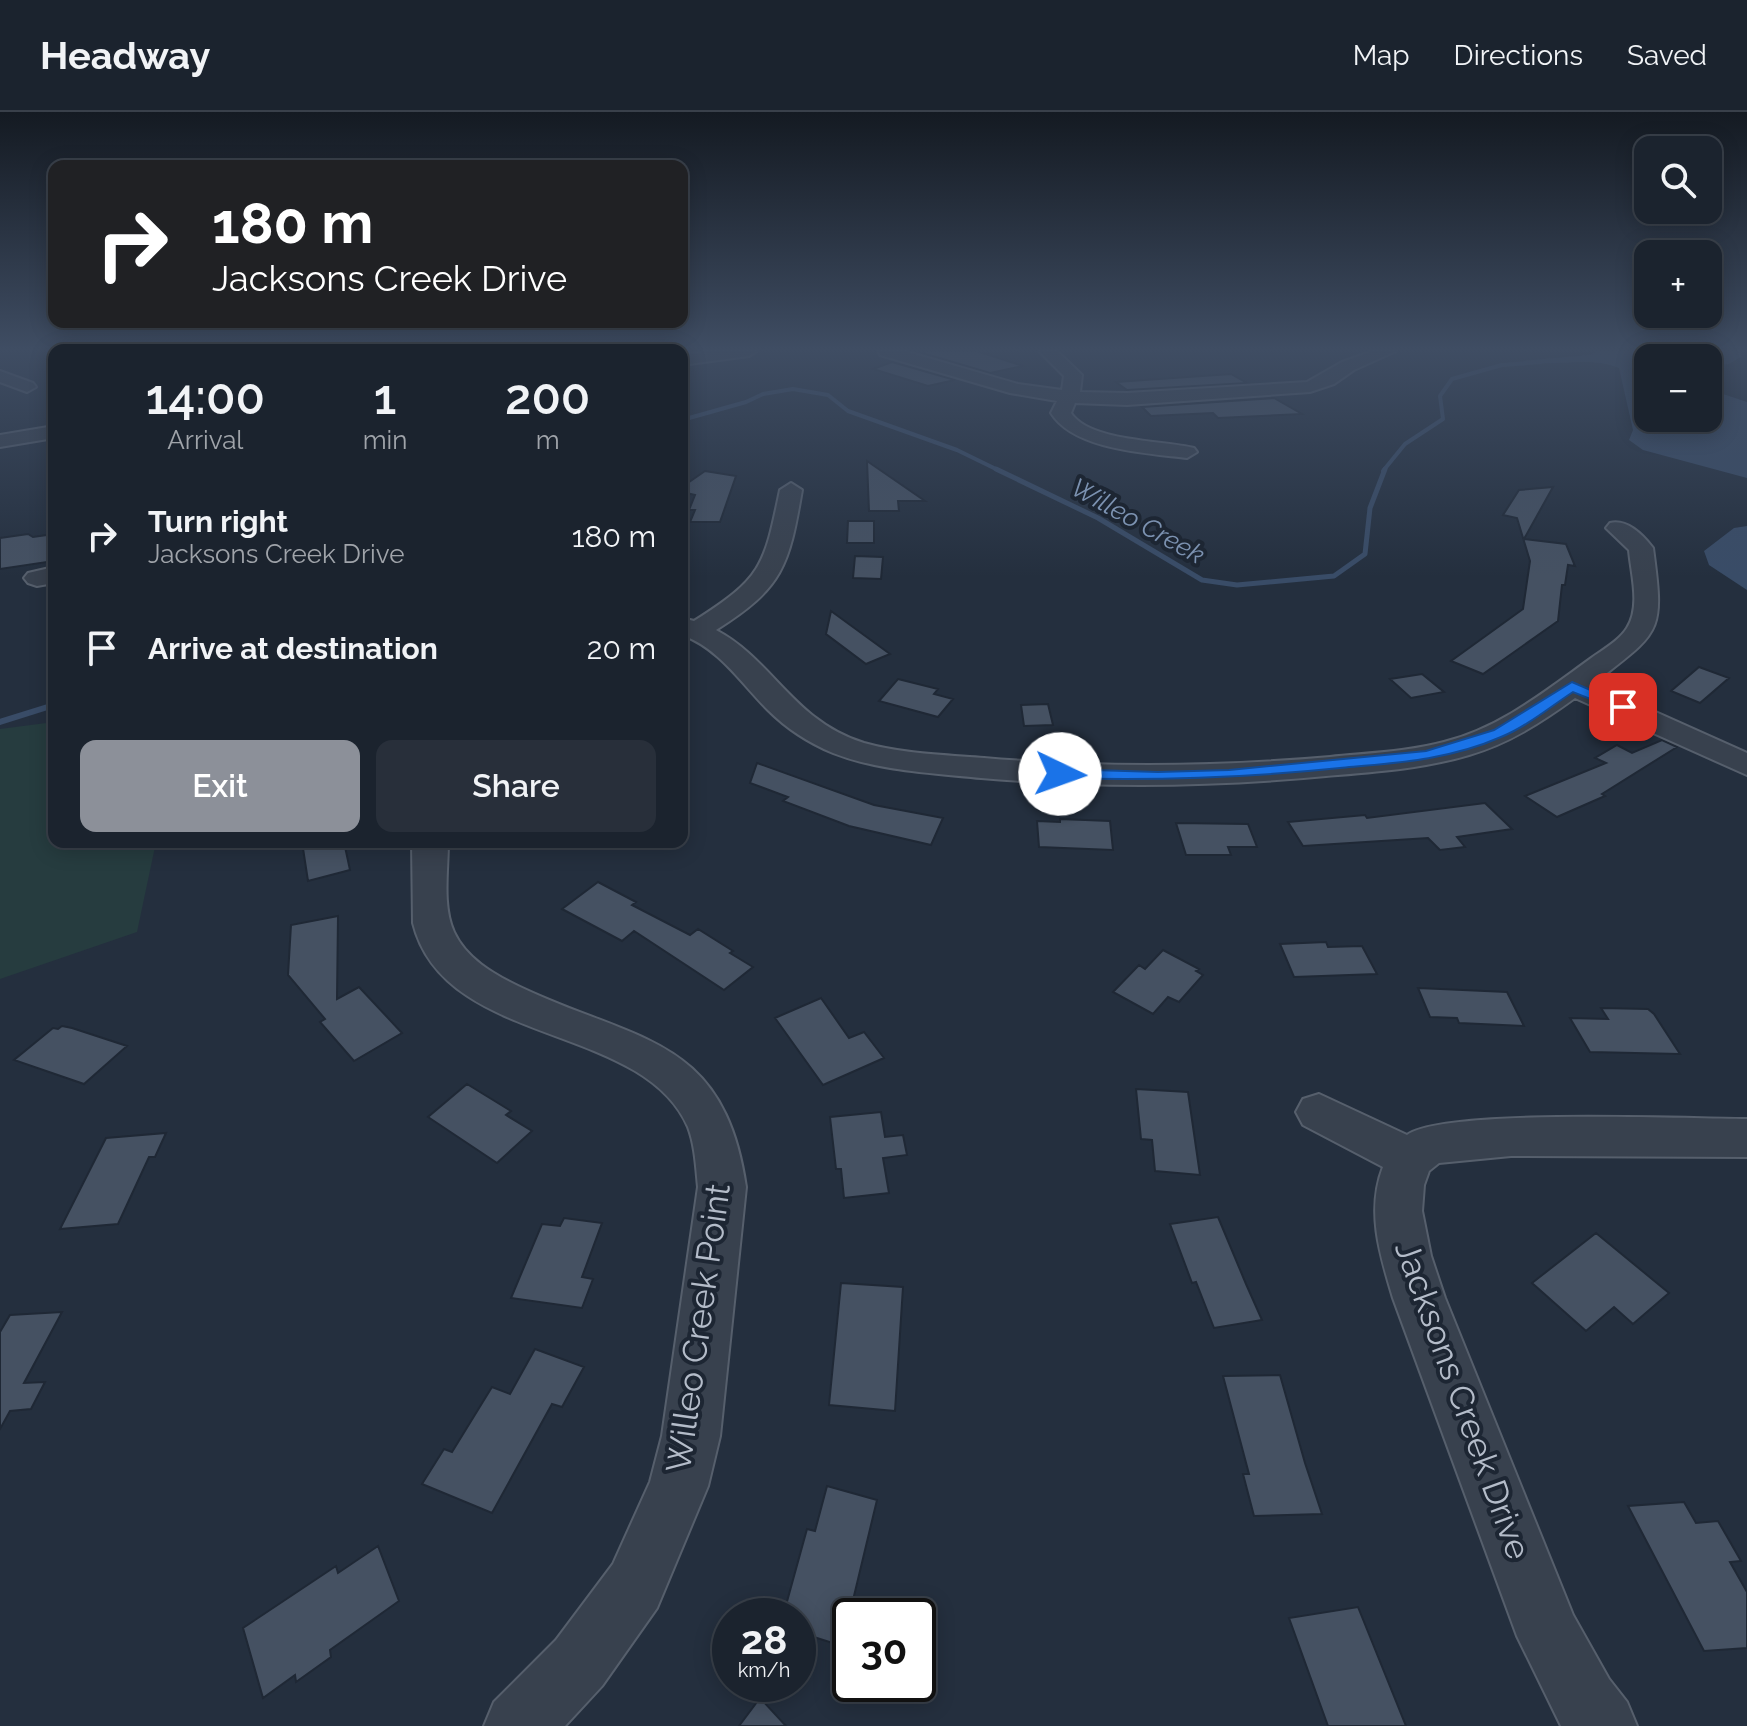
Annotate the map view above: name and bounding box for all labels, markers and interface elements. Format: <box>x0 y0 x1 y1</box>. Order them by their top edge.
text: Headway <box>40 33 210 78</box>
text: Map <box>1353 39 1410 72</box>
text: Directions <box>1454 39 1583 72</box>
text: Saved <box>1627 39 1707 72</box>
map controls <box>1634 136 1722 432</box>
button: search <box>1634 136 1722 224</box>
text: 180 m <box>212 190 373 256</box>
icon: right <box>80 192 184 296</box>
button: + <box>1634 240 1722 328</box>
text: Jacksons Creek Drive <box>212 257 567 299</box>
button: − <box>1634 344 1722 432</box>
text: 14:00 <box>146 369 265 425</box>
text: 1 <box>374 369 396 425</box>
text: 200 <box>505 369 590 425</box>
text: Arrival <box>167 425 243 455</box>
text: min <box>363 425 407 455</box>
text: m <box>536 425 560 455</box>
water label: Willeo Creek <box>1066 472 1210 570</box>
text: Turn right <box>148 504 288 539</box>
icon: right <box>80 514 124 558</box>
text: 180 m <box>572 519 656 554</box>
text: Jacksons Creek Drive <box>148 539 404 569</box>
icon: arrive <box>80 626 124 670</box>
text: Arrive at destination <box>148 631 438 666</box>
text: 20 m <box>587 631 656 666</box>
pin <box>1589 673 1657 741</box>
icon: arrive <box>1601 685 1645 729</box>
position arrow <box>1018 732 1102 816</box>
button: Exit <box>80 740 360 832</box>
button: Share <box>376 740 656 832</box>
street label: Willeo Creek Point <box>658 1180 738 1475</box>
street label: Jacksons Creek Drive <box>1387 1236 1539 1564</box>
speed limit sign: 30 <box>832 1598 936 1702</box>
text: 28 <box>741 1616 787 1663</box>
text: km/h <box>738 1658 790 1682</box>

